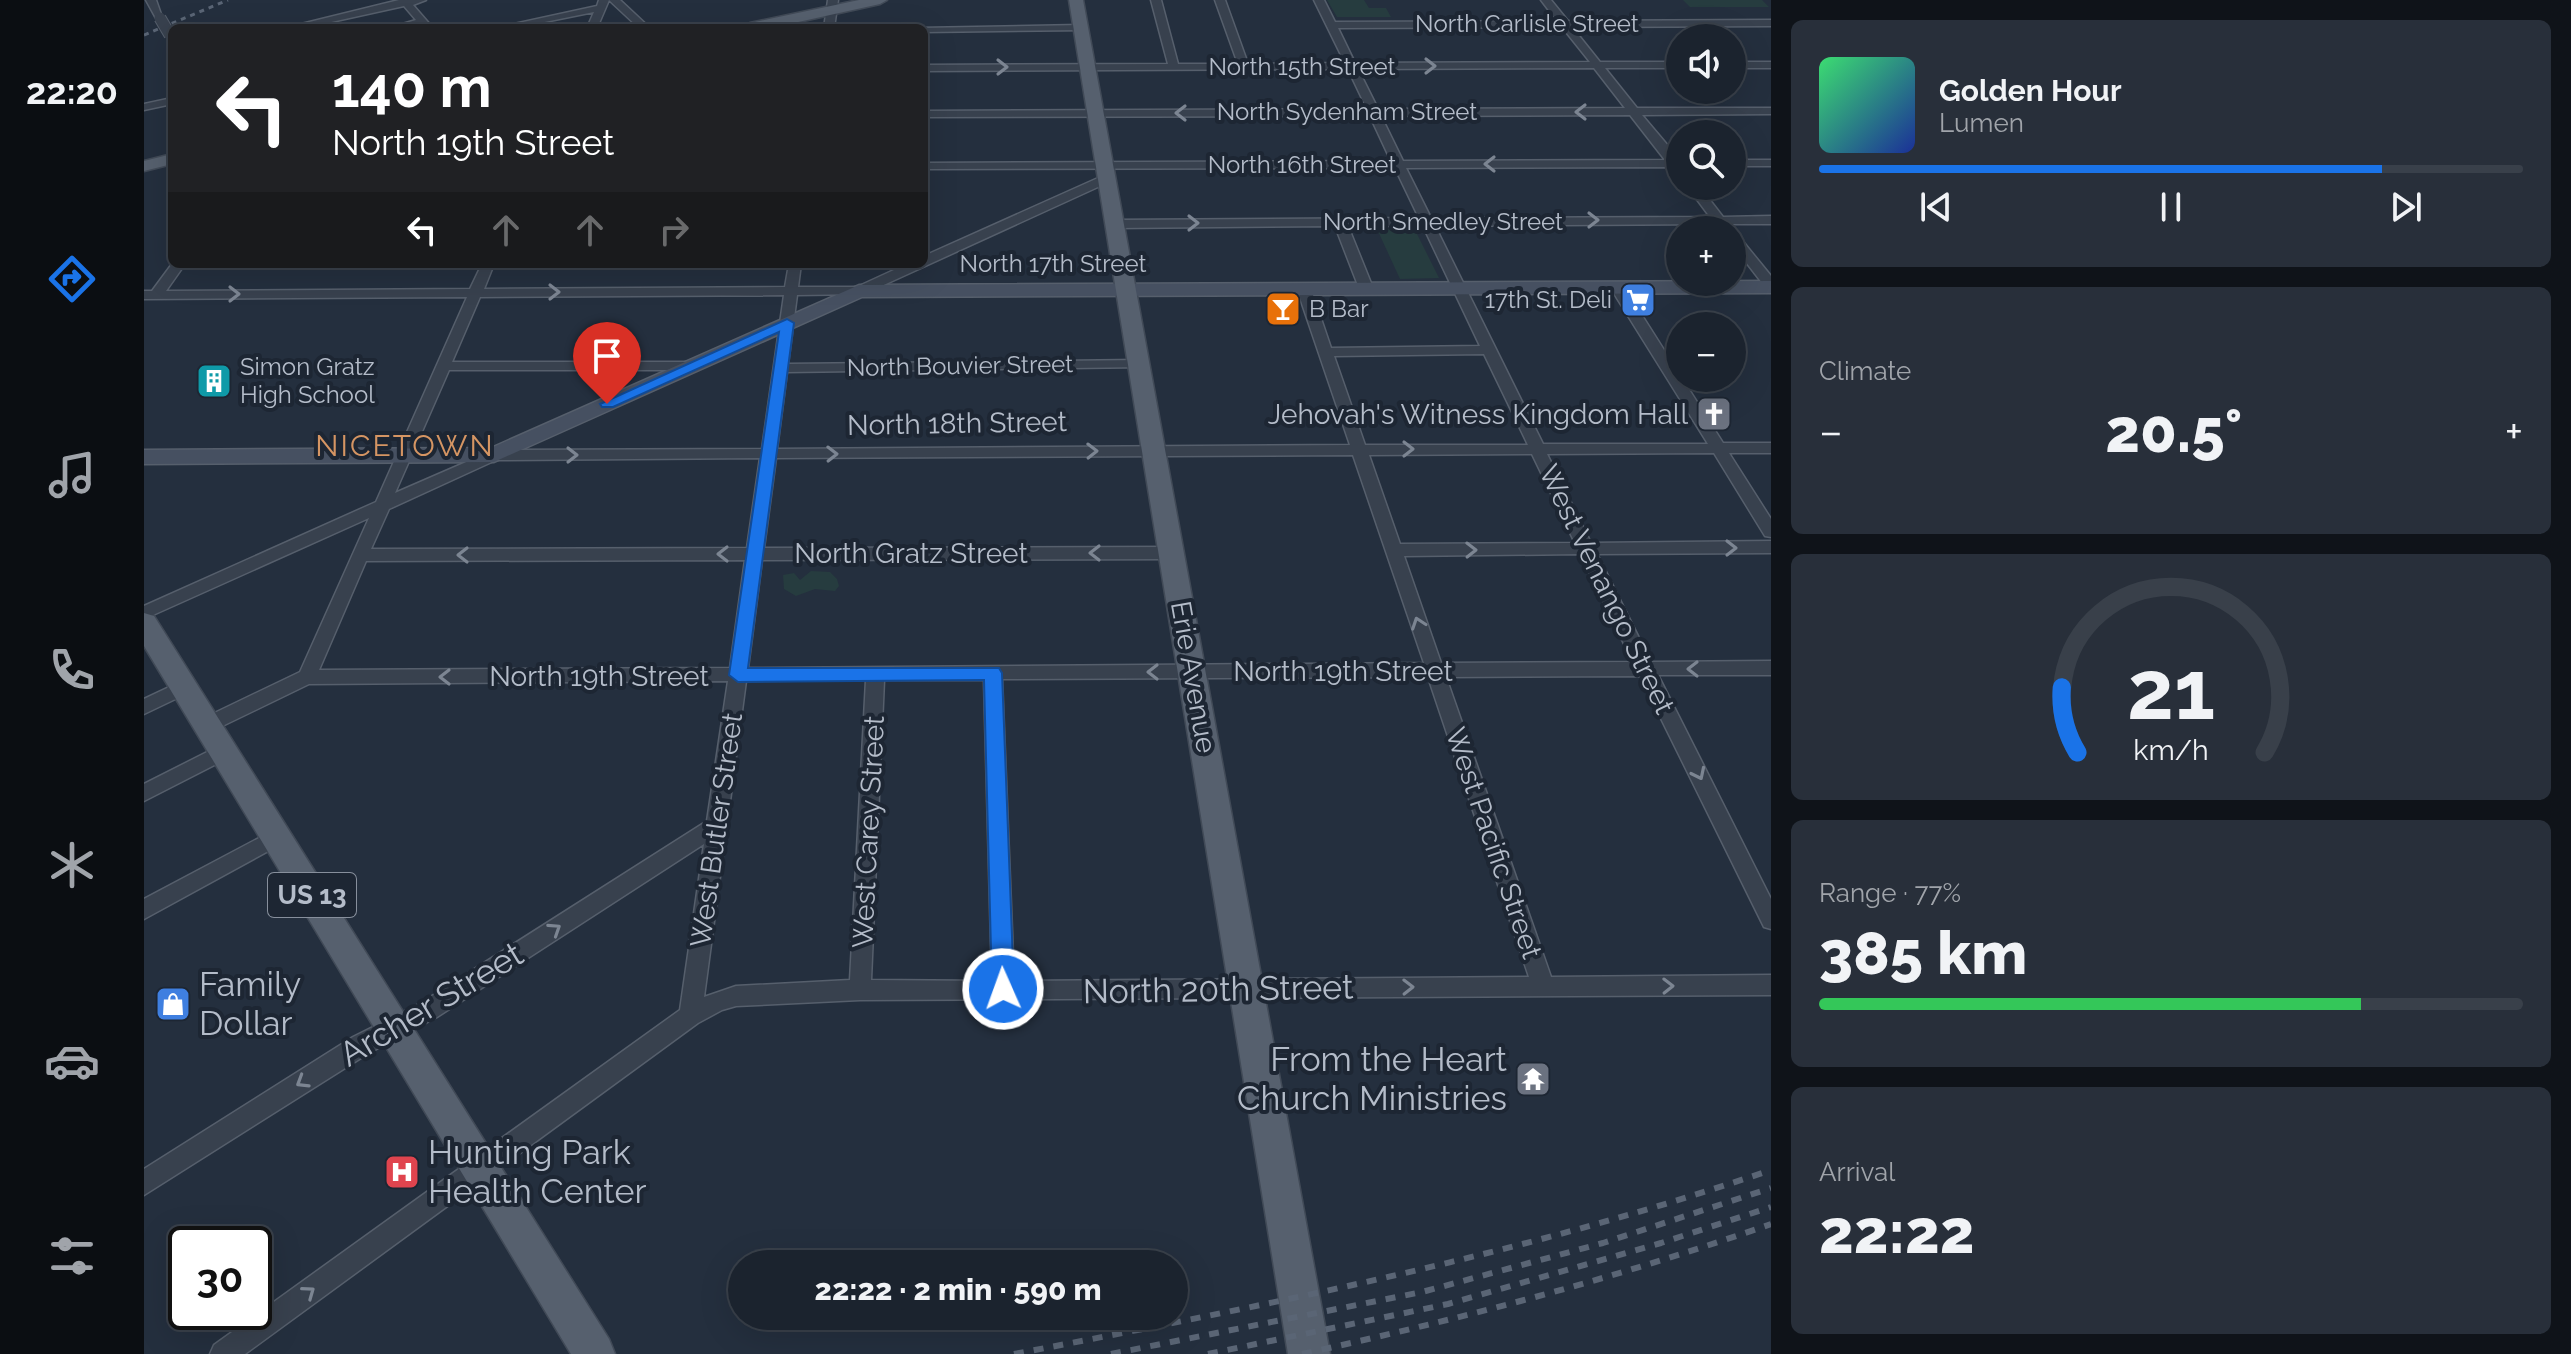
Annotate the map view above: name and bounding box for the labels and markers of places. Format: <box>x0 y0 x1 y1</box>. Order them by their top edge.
supermarket icon: 17th St. Deli <box>1619 281 1657 319</box>
place label: 17th St. Deli <box>1485 285 1612 314</box>
bar icon: B Bar <box>1264 290 1302 328</box>
place label: B Bar <box>1309 294 1369 323</box>
pin <box>573 322 641 404</box>
place label: Simon Gratz High School <box>240 352 375 409</box>
building icon: Simon Gratz High School <box>195 362 233 400</box>
church icon: Jehovah's Witness Kingdom Hall <box>1695 395 1733 433</box>
place label: Jehovah's Witness Kingdom Hall <box>1268 398 1688 431</box>
place label: Family Dollar <box>199 964 301 1043</box>
shop icon: Family Dollar <box>154 985 192 1023</box>
place label: From the Heart Church Ministries <box>1237 1039 1508 1118</box>
temple icon: From the Heart Church Ministries <box>1514 1060 1552 1098</box>
place label: Hunting Park Health Center <box>428 1132 646 1211</box>
hospital icon: Hunting Park Health Center <box>383 1153 421 1191</box>

